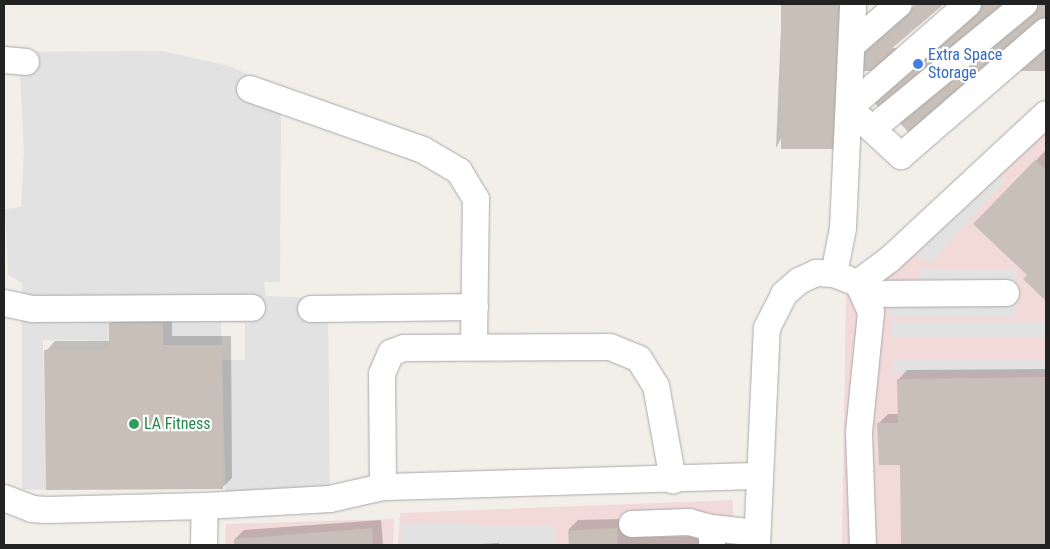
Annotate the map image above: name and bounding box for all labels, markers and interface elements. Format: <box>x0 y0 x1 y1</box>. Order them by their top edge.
place label: Extra Space Storage <box>928 45 1002 83</box>
marker: Extra Space Storage <box>912 58 924 70</box>
place label: LA Fitness <box>144 414 211 434</box>
marker: LA Fitness <box>128 418 140 430</box>

